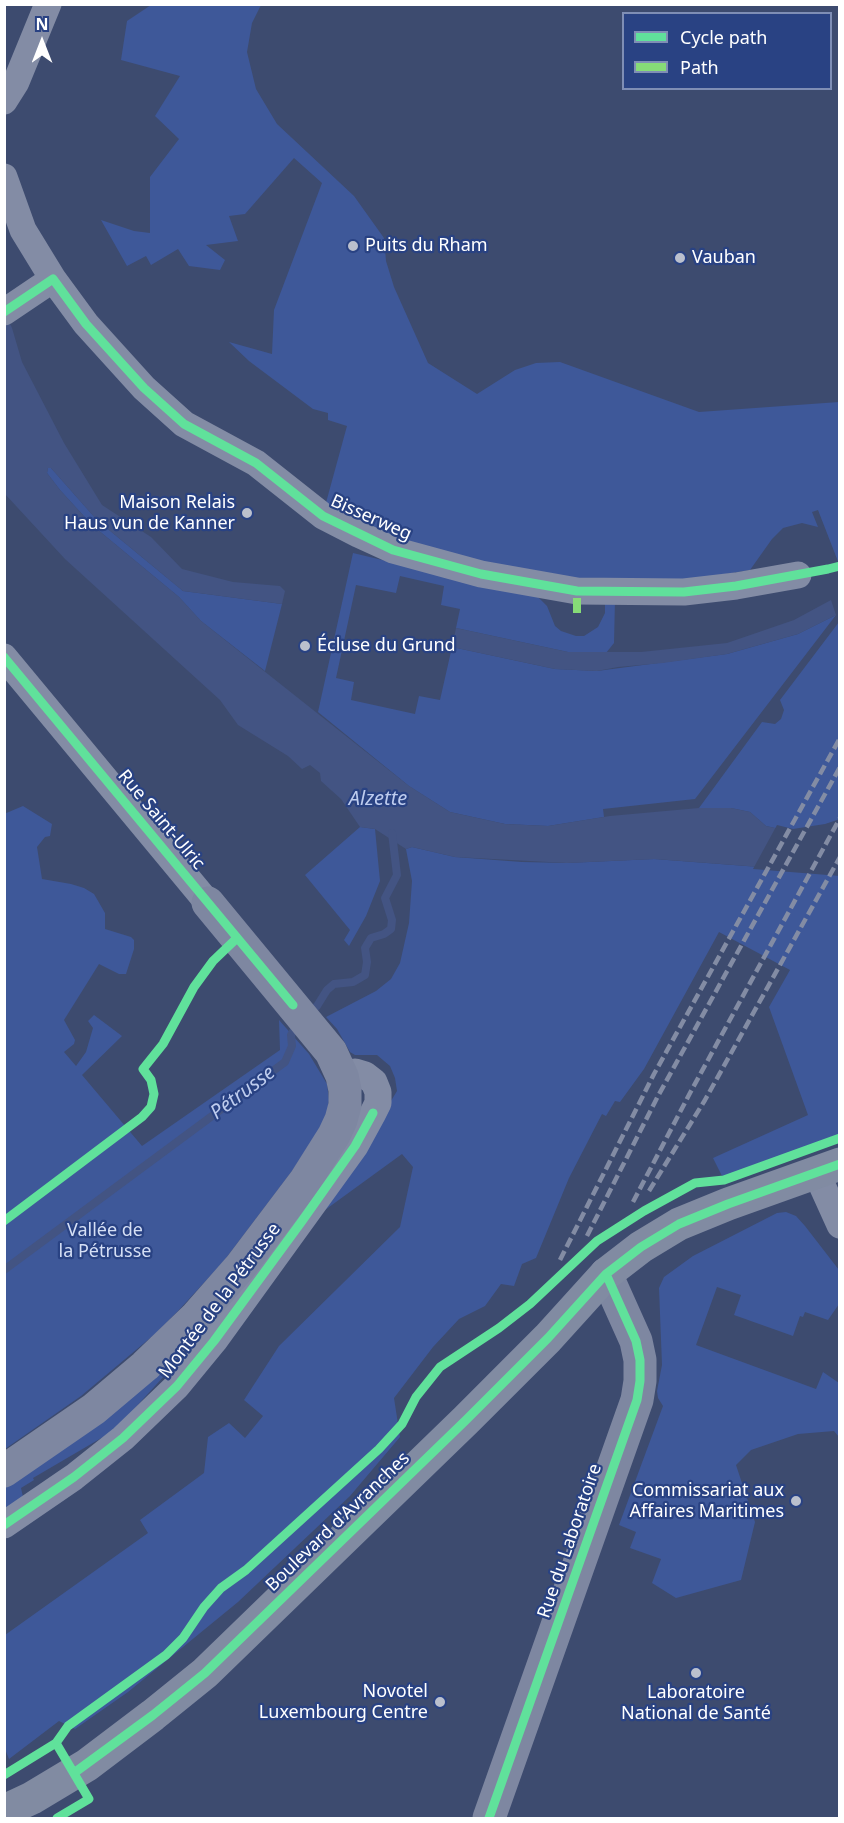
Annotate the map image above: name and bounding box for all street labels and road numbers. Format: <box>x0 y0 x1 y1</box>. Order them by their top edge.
street label: Bisserweg <box>327 491 415 545</box>
street label: Rue Saint-Ulric <box>113 766 209 874</box>
street label: Montée de la Pétrusse <box>155 1219 285 1383</box>
street label: Boulevard d'Avranches <box>262 1448 414 1596</box>
street label: Rue du Laboratoire <box>533 1461 607 1621</box>

